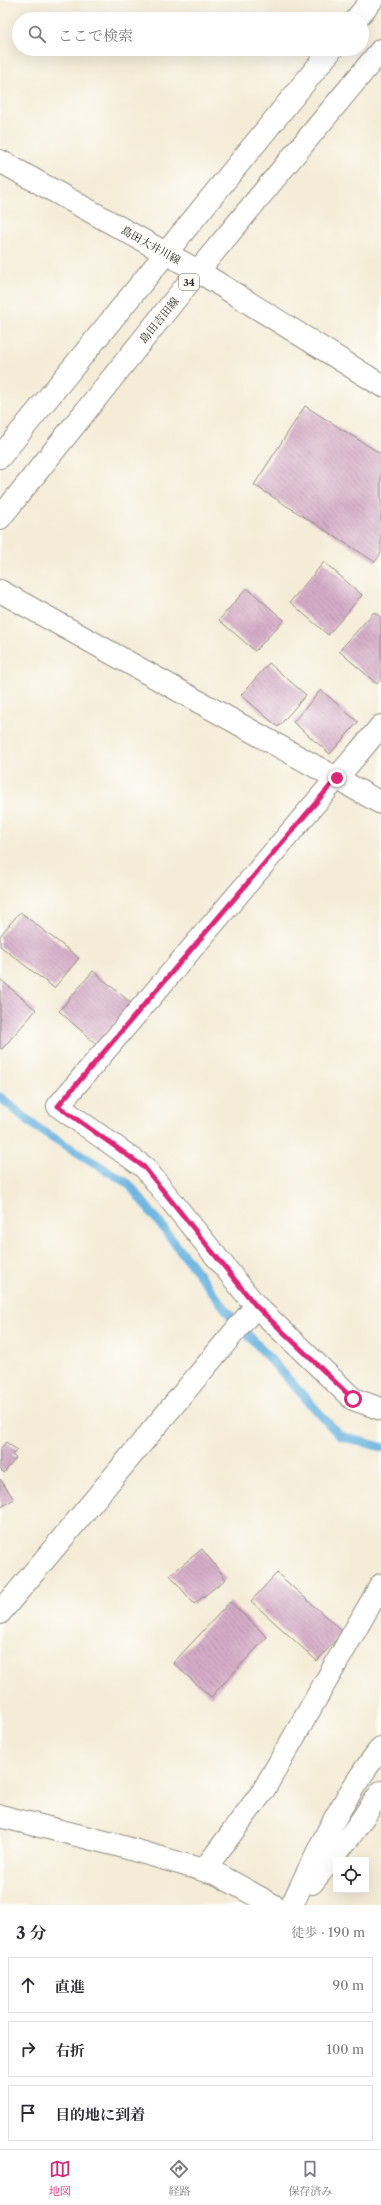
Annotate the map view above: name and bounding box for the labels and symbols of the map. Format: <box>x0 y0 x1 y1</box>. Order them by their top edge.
street label: 島田大井川線 <box>119 223 183 267</box>
road number: 34 <box>179 274 199 290</box>
street label: 島田吉田線 <box>136 294 182 346</box>
route end <box>328 769 346 787</box>
route start <box>344 1390 362 1408</box>

